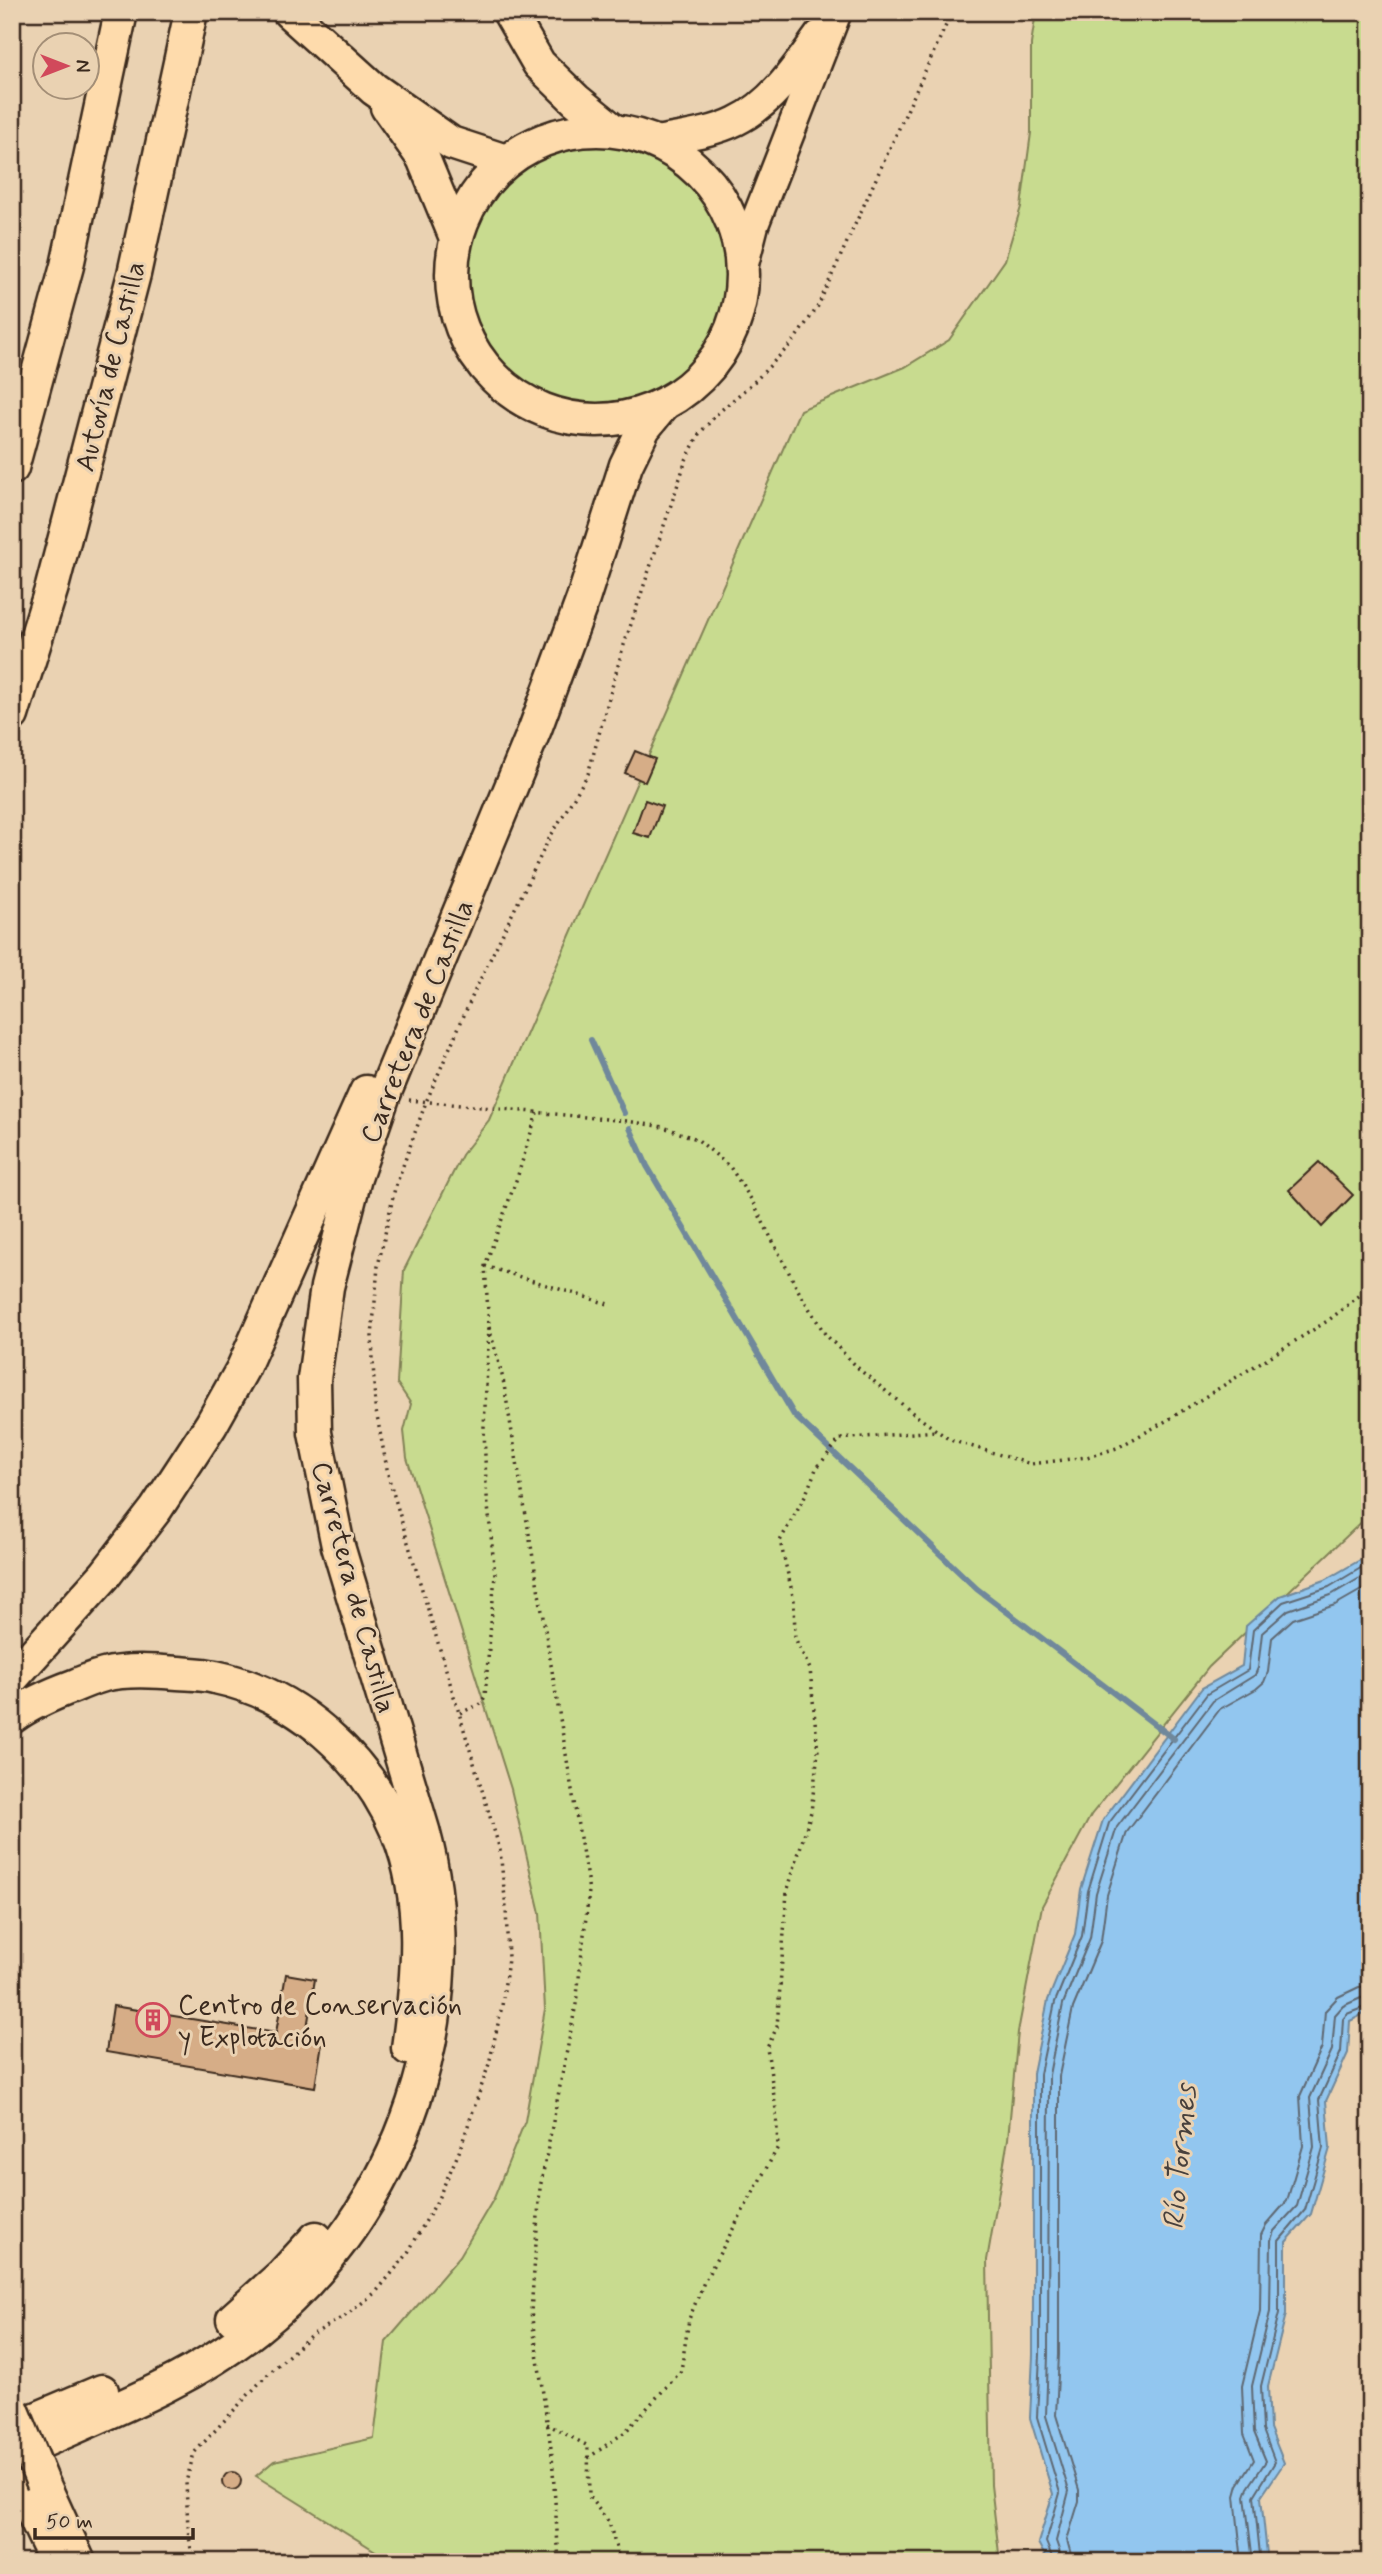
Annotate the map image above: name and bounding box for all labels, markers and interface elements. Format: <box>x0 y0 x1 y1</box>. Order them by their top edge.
north arrow <box>32 32 102 102</box>
text: N <box>69 60 94 72</box>
street label: Autovía de Castilla <box>67 258 155 476</box>
street label: Carretera de Castilla <box>353 895 484 1149</box>
street label: Carretera de Castilla <box>301 1458 404 1718</box>
place label: Centro de Conservación y Explotación <box>178 1988 462 2057</box>
building icon: Centro de Conservación y Explotación <box>134 2001 172 2039</box>
water label: Río Tormes <box>1155 2080 1206 2231</box>
scale bar <box>35 2497 192 2541</box>
text: 50 m <box>46 2508 93 2536</box>

